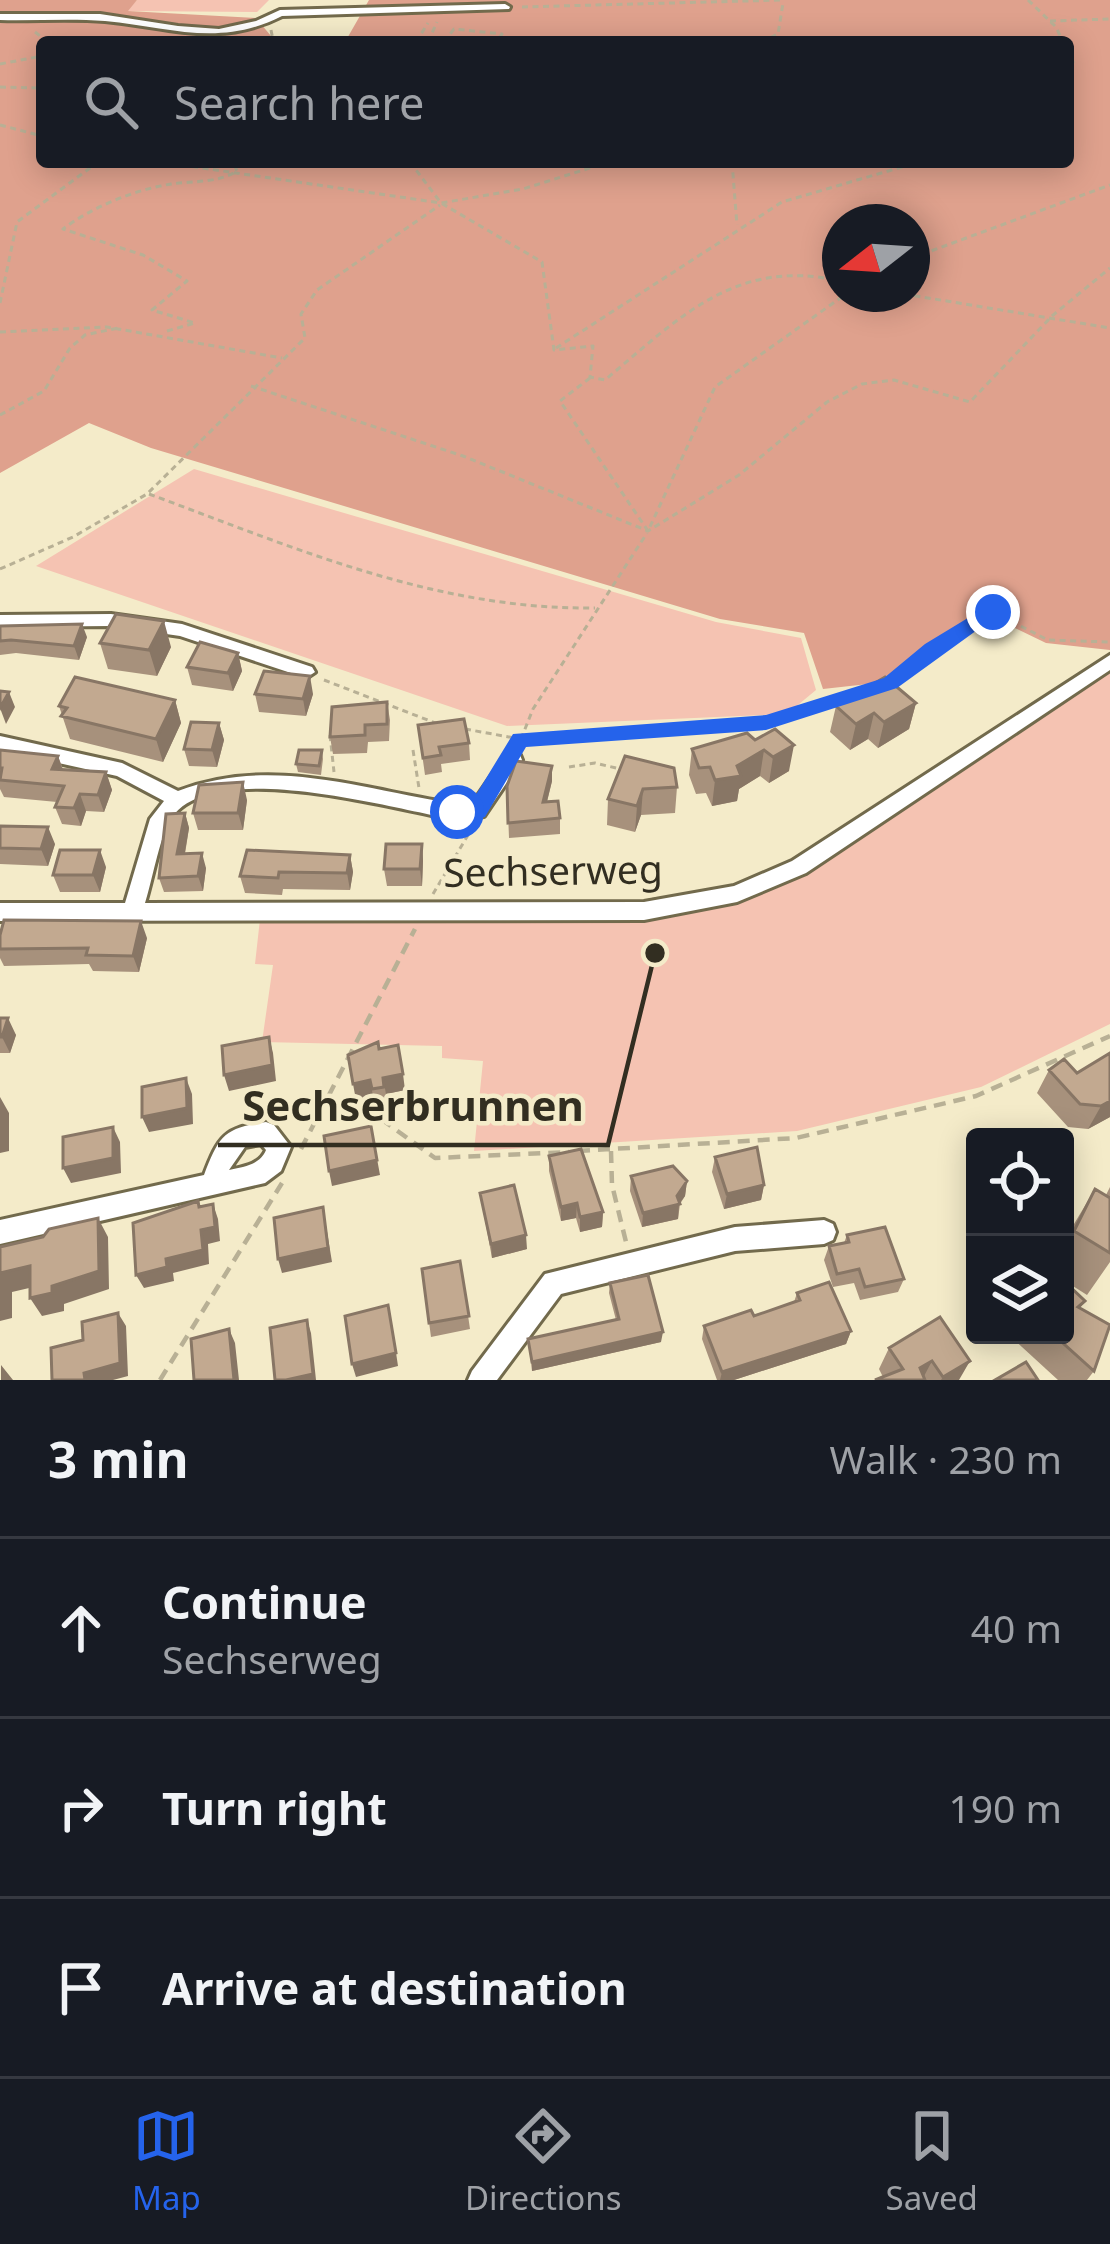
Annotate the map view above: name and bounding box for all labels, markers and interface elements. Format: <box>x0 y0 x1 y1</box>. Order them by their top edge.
search box <box>36 36 1074 168</box>
icon: search <box>78 69 144 135</box>
text: Search here <box>174 72 424 133</box>
north arrow <box>822 204 930 312</box>
route end <box>966 585 1020 639</box>
route start <box>430 785 484 839</box>
street label: Sechserweg <box>443 841 663 898</box>
callout: Sechserbrunnen <box>218 1067 608 1145</box>
text: Sechserbrunnen <box>242 1076 584 1133</box>
map controls <box>966 1128 1074 1344</box>
button: locate <box>966 1128 1074 1236</box>
button: layers <box>966 1236 1074 1344</box>
text: 3 min <box>48 1423 189 1493</box>
text: Walk · 230 m <box>829 1432 1062 1485</box>
text: Continue <box>162 1571 367 1632</box>
icon: ahead <box>48 1595 114 1661</box>
text: 40 m <box>971 1601 1062 1654</box>
text: Sechserweg <box>162 1632 382 1685</box>
icon: right <box>48 1775 114 1841</box>
text: Turn right <box>162 1777 387 1838</box>
text: 190 m <box>948 1781 1062 1834</box>
icon: arrive <box>48 1955 114 2021</box>
text: Arrive at destination <box>162 1957 627 2018</box>
tab: Map <box>132 2103 201 2220</box>
tab: Directions <box>465 2103 622 2220</box>
tab: Saved <box>886 2103 978 2220</box>

